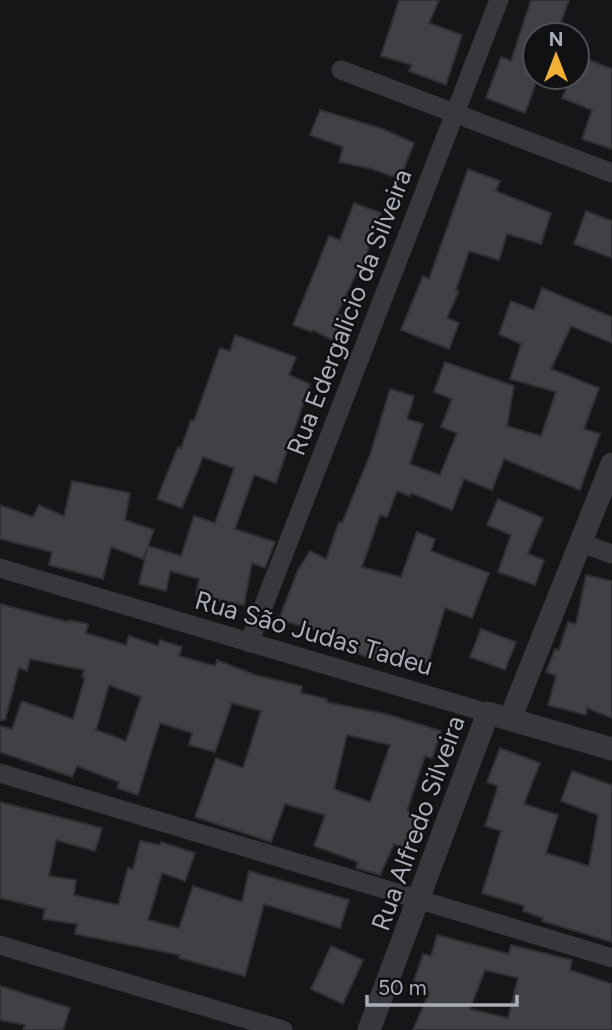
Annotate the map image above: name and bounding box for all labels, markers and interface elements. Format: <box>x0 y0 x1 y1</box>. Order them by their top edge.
north arrow <box>521 21 591 91</box>
text: N <box>549 28 563 51</box>
street label: Rua Edergalicio da Silveira <box>280 164 418 460</box>
street label: Rua São Judas Tadeu <box>191 584 437 682</box>
street label: Rua Alfredo Silveira <box>364 711 472 935</box>
scale bar <box>367 964 518 1008</box>
text: 50 m <box>378 975 427 1000</box>

